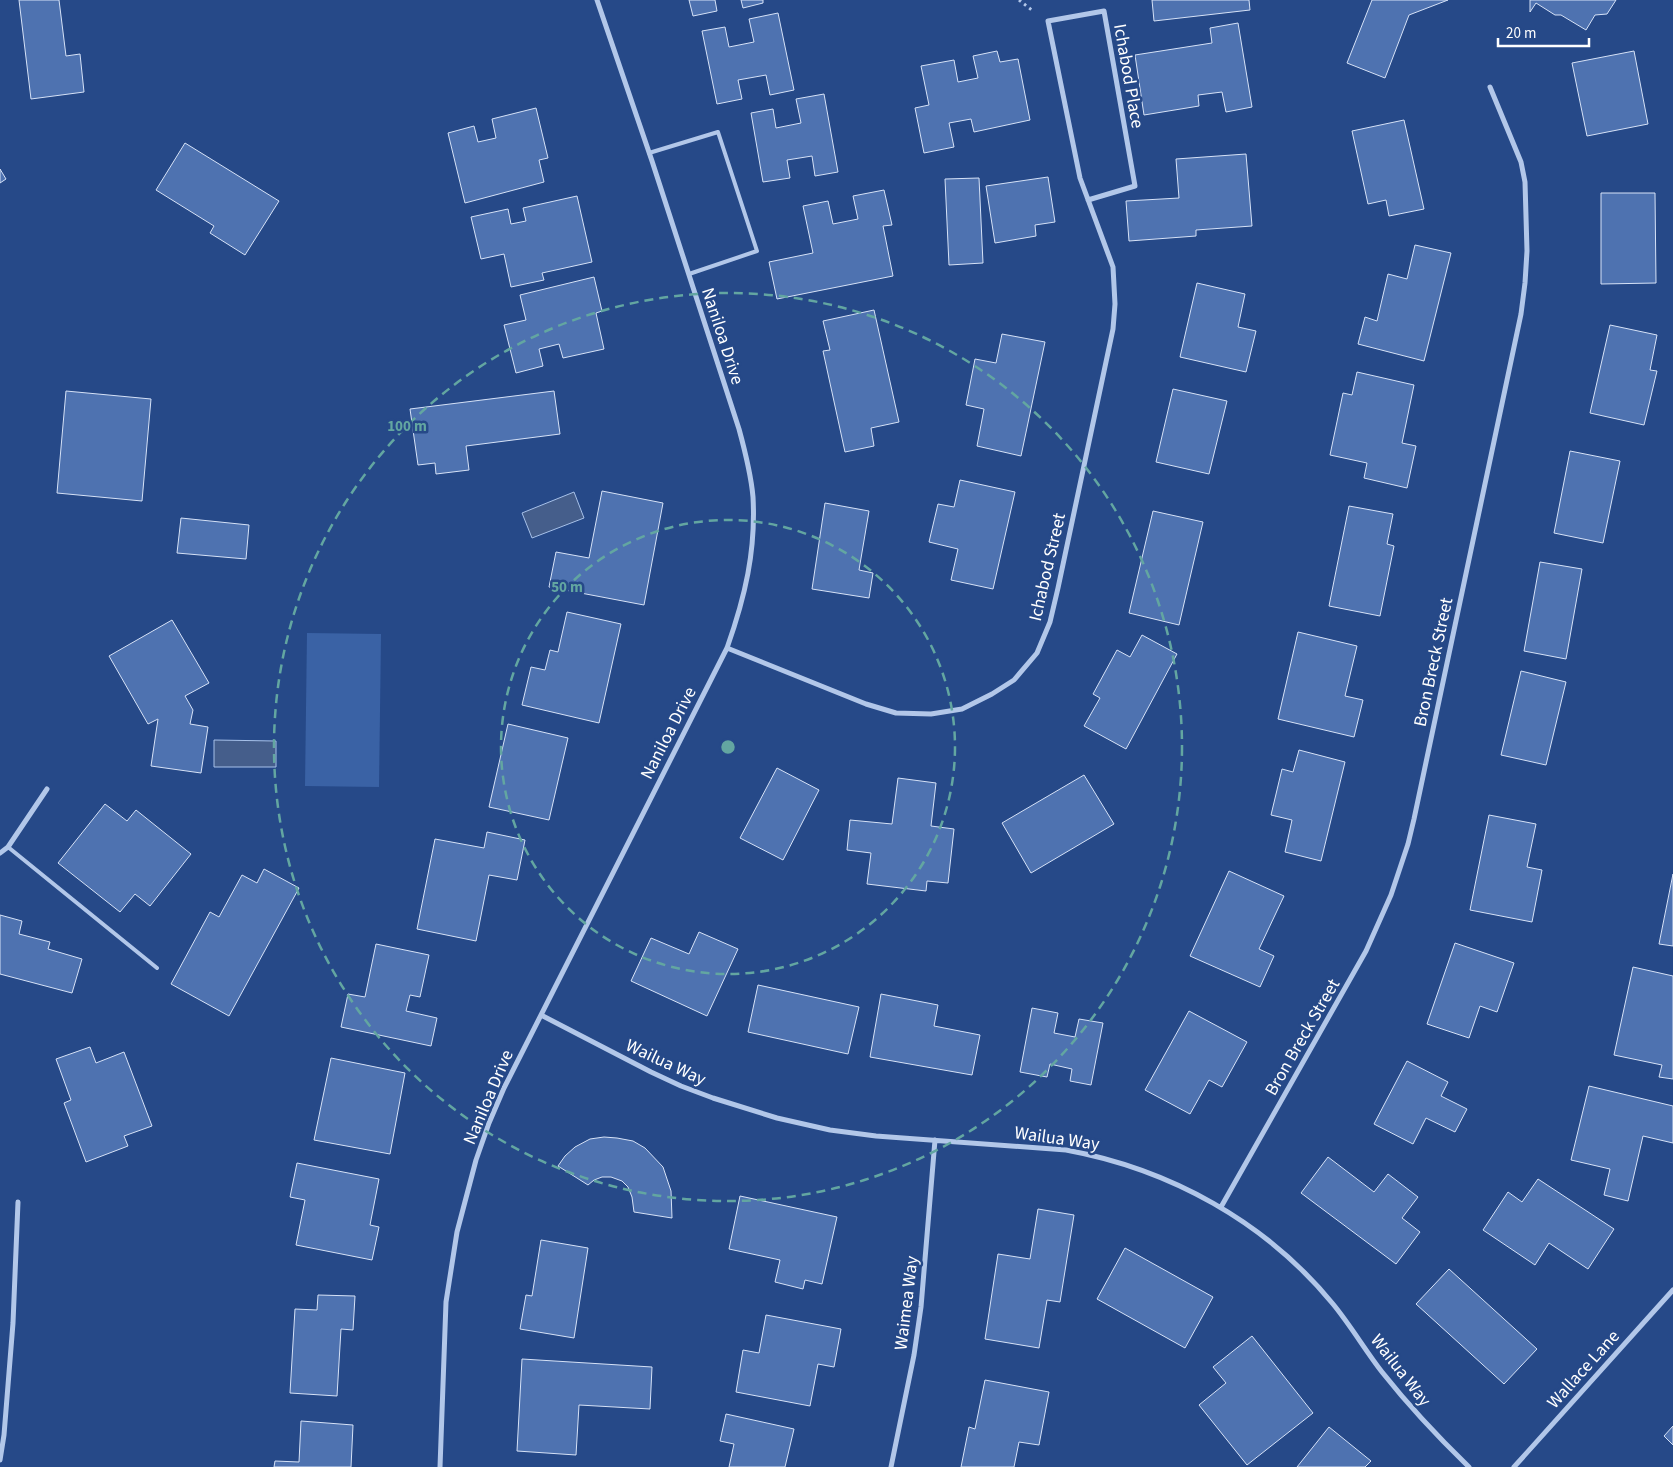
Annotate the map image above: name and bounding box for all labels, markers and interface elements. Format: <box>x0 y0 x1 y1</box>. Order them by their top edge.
scale bar <box>1498 15 1589 47</box>
street label: Ichabod Place <box>1107 22 1150 130</box>
text: 20 m <box>1506 23 1536 44</box>
street label: Naniloa Drive <box>695 284 750 388</box>
text: 100 m <box>387 416 427 437</box>
street label: Ichabod Street <box>1023 511 1072 624</box>
text: 50 m <box>551 577 583 598</box>
street label: Bron Breck Street <box>1408 595 1459 729</box>
street label: Naniloa Drive <box>634 683 702 784</box>
centre of rings <box>719 738 737 756</box>
street label: Bron Breck Street <box>1259 974 1346 1100</box>
street label: Wailua Way <box>622 1033 710 1092</box>
street label: Naniloa Drive <box>457 1046 520 1148</box>
street label: Wailua Way <box>1013 1120 1102 1157</box>
street label: Waimea Way <box>888 1254 925 1352</box>
street label: Wallace Lane <box>1541 1324 1626 1414</box>
street label: Wailua Way <box>1364 1329 1437 1412</box>

